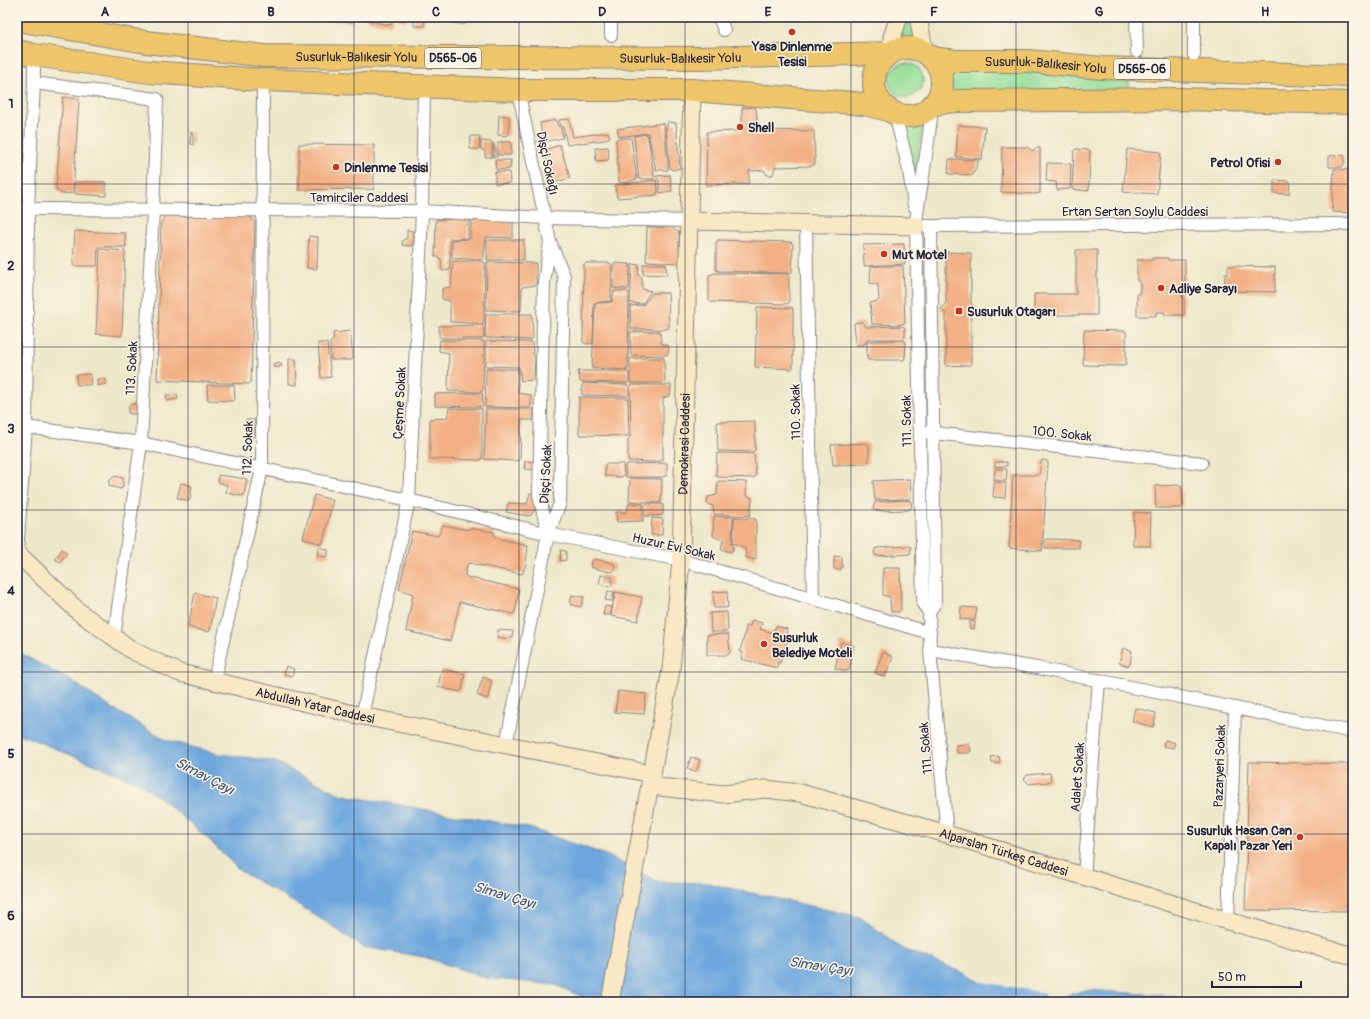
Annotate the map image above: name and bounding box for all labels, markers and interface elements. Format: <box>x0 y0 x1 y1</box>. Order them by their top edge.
text: A <box>101 4 110 20</box>
text: B <box>267 4 275 20</box>
text: C <box>432 4 440 20</box>
text: D <box>598 4 606 20</box>
text: E <box>765 4 772 20</box>
text: F <box>930 4 938 20</box>
text: G <box>1095 4 1104 20</box>
text: H <box>1261 4 1269 20</box>
marker: Yasa Dinlenme Tesisi <box>787 27 797 37</box>
place label: Yasa Dinlenme Tesisi <box>751 39 833 70</box>
road number: D565-06 <box>425 48 481 68</box>
street label: Susurluk-Balıkesir Yolu <box>295 49 417 66</box>
street label: Susurluk-Balıkesir Yolu <box>619 50 742 67</box>
street label: Susurluk-Balıkesir Yolu <box>985 54 1107 77</box>
road number: D565-06 <box>1114 59 1170 79</box>
text: 1 <box>8 96 14 112</box>
place label: Shell <box>748 120 774 136</box>
marker: Shell <box>735 122 745 132</box>
street label: Dişçi Sokağı <box>532 130 562 196</box>
place label: Petrol Ofisi <box>1210 155 1271 171</box>
marker: Petrol Ofisi <box>1273 157 1283 167</box>
place label: Dinlenme Tesisi <box>344 160 429 176</box>
marker: Dinlenme Tesisi <box>331 162 341 172</box>
street label: Tamirciler Caddesi <box>310 190 408 206</box>
street label: Ertan Sertan Soylu Caddesi <box>1062 204 1208 220</box>
place label: Mut Motel <box>892 247 947 263</box>
marker: Mut Motel <box>879 249 889 259</box>
text: 2 <box>7 258 15 274</box>
place label: Adliye Sarayı <box>1169 281 1237 297</box>
marker: Adliye Sarayı <box>1156 283 1166 293</box>
place label: Susurluk Otagarı <box>967 304 1056 320</box>
marker: Susurluk Otagarı <box>954 306 964 316</box>
street label: 113. Sokak <box>123 340 141 396</box>
street label: Çeşme Sokak <box>390 366 410 440</box>
street label: 110. Sokak <box>788 383 804 440</box>
street label: Demokrasi Caddesi <box>676 393 694 495</box>
street label: 111. Sokak <box>899 394 915 447</box>
street label: 112. Sokak <box>239 420 257 476</box>
text: 3 <box>7 421 15 437</box>
street label: 100. Sokak <box>1031 423 1093 445</box>
street label: Dişçi Sokak <box>536 443 556 504</box>
street label: Huzur Evi Sokak <box>631 530 717 564</box>
text: 4 <box>7 583 15 599</box>
place label: Susurluk Belediye Moteli <box>772 630 853 661</box>
marker: Susurluk Belediye Moteli <box>759 639 769 649</box>
street label: Abdullah Yatar Caddesi <box>254 684 376 727</box>
street label: 111. Sokak <box>916 721 936 775</box>
street label: Pazaryeri Sokak <box>1211 724 1229 808</box>
street label: Adalet Sokak <box>1068 741 1088 812</box>
text: 5 <box>7 746 15 762</box>
water label: Simav Çayı <box>173 754 238 799</box>
place label: Susurluk Hasan Can Kapalı Pazar Yeri <box>1186 823 1293 854</box>
street label: Alparslan Türkeş Caddesi <box>937 825 1070 880</box>
marker: Susurluk Hasan Can Kapalı Pazar Yeri <box>1295 832 1305 842</box>
water label: Simav Çayı <box>472 878 539 913</box>
text: 6 <box>7 908 15 924</box>
water label: Simav Çayı <box>788 953 855 980</box>
scale bar <box>1212 963 1301 989</box>
text: 50 m <box>1218 970 1246 985</box>

